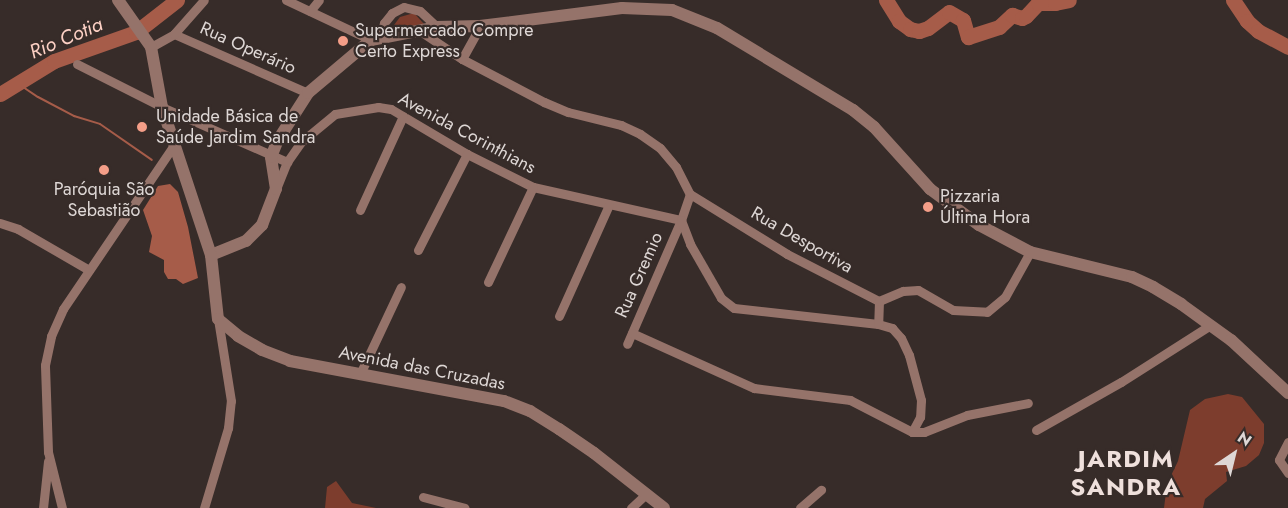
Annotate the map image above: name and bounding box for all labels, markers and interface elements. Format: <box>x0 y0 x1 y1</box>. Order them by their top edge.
water label: Rio Cotia <box>26 12 106 64</box>
street label: Rua Operário <box>197 17 299 79</box>
place label: Supermercado Compre Certo Express <box>355 20 534 63</box>
marker: Supermercado Compre Certo Express <box>336 34 350 48</box>
street label: Avenida Corinthians <box>395 88 539 178</box>
place label: Unidade Básica de Saúde Jardim Sandra <box>156 106 315 148</box>
marker: Unidade Básica de Saúde Jardim Sandra <box>133 118 151 136</box>
marker: Paróquia São Sebastião <box>97 163 111 177</box>
place label: Paróquia São Sebastião <box>54 179 154 222</box>
place label: Pizzaria Última Hora <box>940 186 1030 228</box>
marker: Pizzaria Última Hora <box>921 200 935 214</box>
street label: Rua Desportiva <box>747 202 857 278</box>
street label: Rua Gremio <box>611 229 667 321</box>
street label: Avenida das Cruzadas <box>337 341 507 395</box>
north arrow <box>1204 424 1264 484</box>
text: N <box>1233 426 1256 452</box>
district label: JARDIM SANDRA <box>1070 445 1182 501</box>

